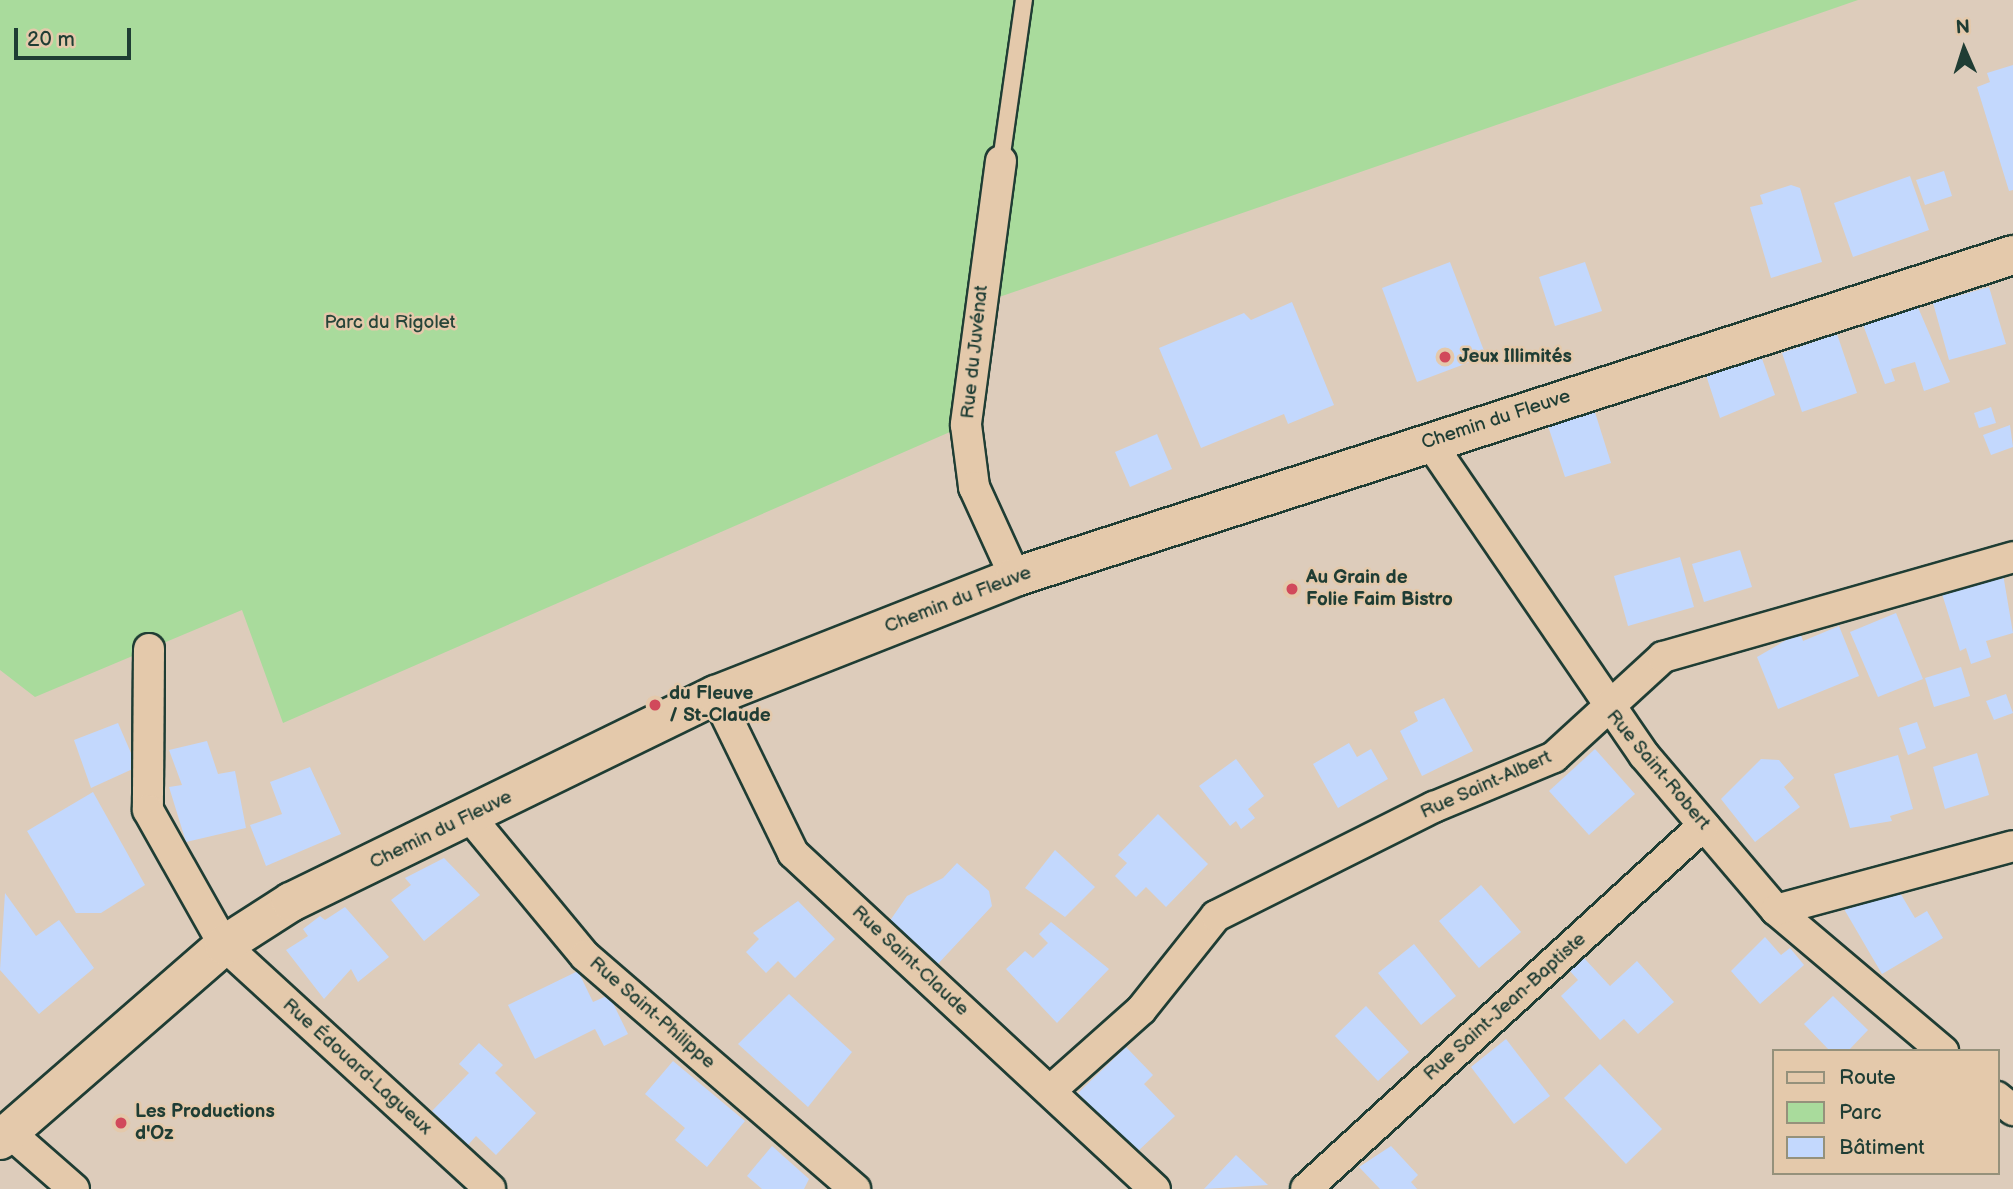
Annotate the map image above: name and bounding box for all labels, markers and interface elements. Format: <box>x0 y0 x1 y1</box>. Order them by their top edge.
scale bar <box>18 14 135 58</box>
north arrow <box>1929 14 1999 84</box>
text: N <box>1955 16 1971 39</box>
text: 20 m <box>27 27 75 52</box>
street label: Rue du Juvénat <box>957 284 993 420</box>
park label: Parc du Rigolet <box>324 312 456 334</box>
place label: Jeux Illimités <box>1459 346 1572 368</box>
marker: Jeux Illimités <box>1437 349 1453 365</box>
street label: Chemin du Fleuve <box>1419 385 1573 455</box>
street label: Chemin du Fleuve <box>881 562 1035 638</box>
place label: Au Grain de Folie Faim Bistro <box>1306 567 1453 611</box>
marker: Au Grain de Folie Faim Bistro <box>1284 581 1300 597</box>
place label: du Fleuve / St-Claude <box>669 683 771 727</box>
marker: du Fleuve / St-Claude <box>647 697 663 713</box>
street label: Rue Saint-Robert <box>1601 705 1715 835</box>
street label: Rue Saint-Albert <box>1417 746 1555 824</box>
street label: Chemin du Fleuve <box>366 786 516 874</box>
street label: Rue Saint-Claude <box>847 901 973 1021</box>
street label: Rue Saint-Jean-Baptiste <box>1419 928 1591 1086</box>
street label: Rue Saint-Philippe <box>584 952 720 1074</box>
street label: Rue Édouard-Lagueux <box>278 994 436 1140</box>
legend <box>1772 1049 1999 1175</box>
text: Route <box>1839 1065 1896 1090</box>
text: Parc <box>1839 1100 1882 1125</box>
place label: Les Productions d'Oz <box>135 1101 275 1145</box>
marker: Les Productions d'Oz <box>113 1115 129 1131</box>
text: Bâtiment <box>1839 1135 1925 1160</box>

